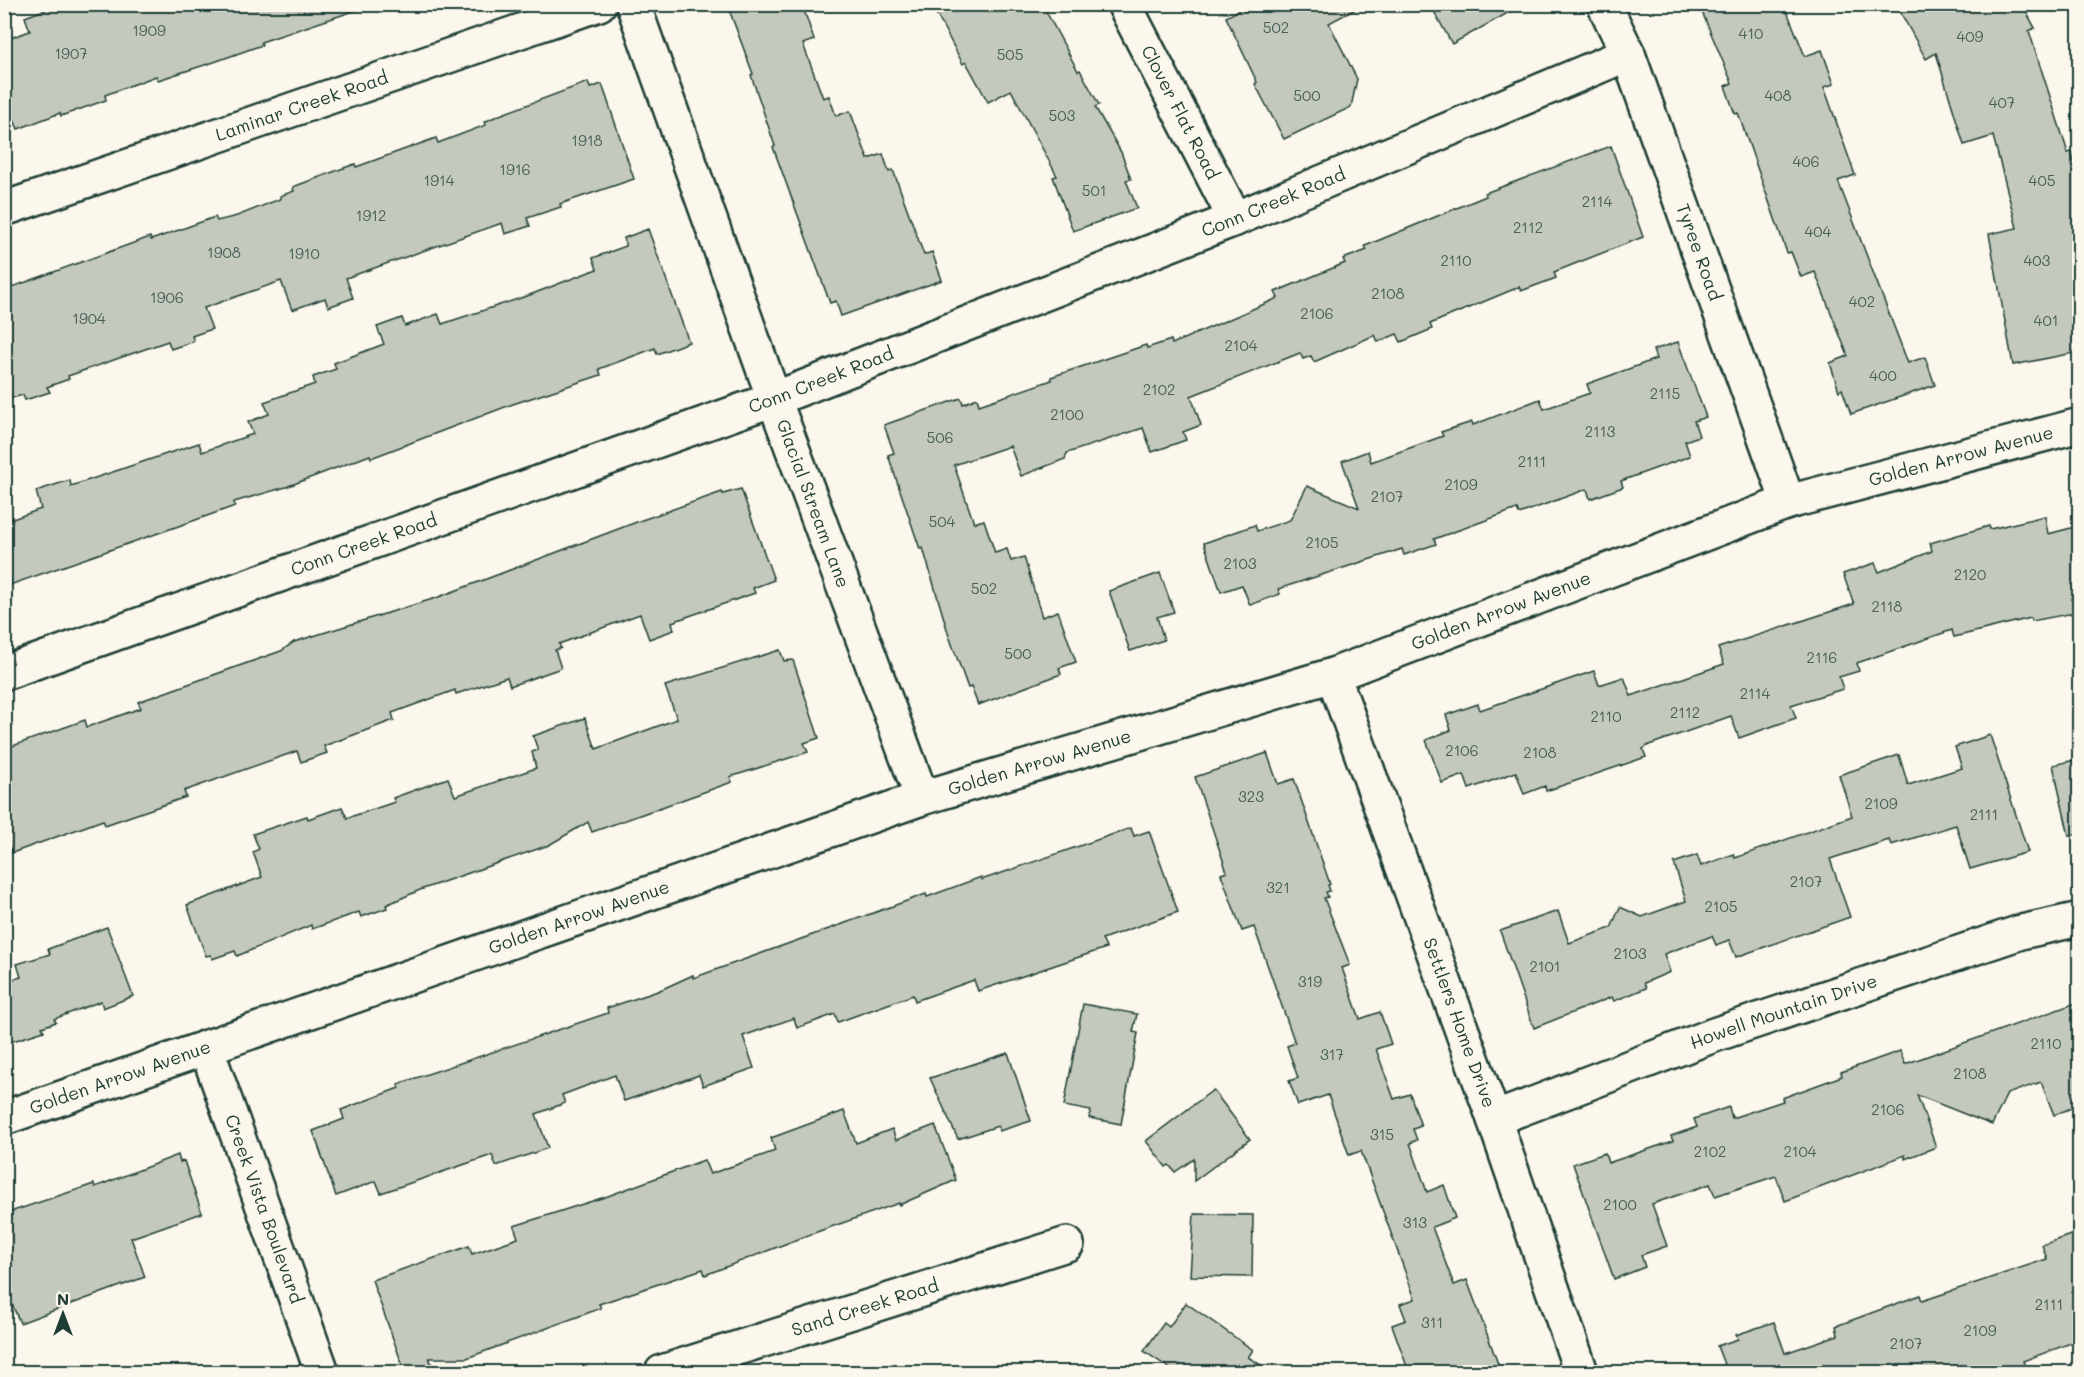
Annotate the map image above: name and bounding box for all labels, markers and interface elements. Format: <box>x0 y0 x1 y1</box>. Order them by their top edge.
house number: 502 <box>1263 17 1289 37</box>
house number: 1909 <box>132 20 166 40</box>
house number: 410 <box>1739 23 1763 43</box>
house number: 409 <box>1957 26 1984 46</box>
street label: Clover Flat Road <box>1136 41 1225 183</box>
house number: 1907 <box>54 43 88 63</box>
house number: 505 <box>997 44 1023 64</box>
street label: Laminar Creek Road <box>212 65 391 146</box>
house number: 500 <box>1293 85 1321 105</box>
house number: 408 <box>1764 85 1792 105</box>
house number: 407 <box>1989 92 2015 112</box>
house number: 503 <box>1049 105 1076 125</box>
house number: 1918 <box>571 130 603 150</box>
house number: 406 <box>1792 151 1820 171</box>
house number: 1916 <box>499 159 531 179</box>
street label: Conn Creek Road <box>1198 161 1349 242</box>
house number: 1914 <box>423 170 455 190</box>
house number: 405 <box>2029 170 2055 190</box>
house number: 501 <box>1082 180 1106 200</box>
house number: 2114 <box>1582 191 1612 211</box>
street label: Tyree Road <box>1671 200 1728 304</box>
house number: 1912 <box>356 205 386 225</box>
house number: 2112 <box>1513 217 1543 237</box>
house number: 404 <box>1805 221 1832 241</box>
house number: 1908 <box>207 242 241 262</box>
house number: 1910 <box>288 243 320 263</box>
house number: 2110 <box>1440 250 1472 270</box>
house number: 403 <box>2024 250 2051 270</box>
house number: 2108 <box>1371 283 1405 303</box>
house number: 1906 <box>150 287 184 307</box>
house number: 402 <box>1849 291 1875 311</box>
house number: 2106 <box>1300 303 1334 323</box>
house number: 1904 <box>72 308 106 328</box>
house number: 401 <box>2034 310 2058 330</box>
house number: 2104 <box>1224 335 1258 355</box>
street label: Conn Creek Road <box>745 340 897 418</box>
house number: 400 <box>1869 365 1897 385</box>
house number: 2102 <box>1143 379 1175 399</box>
house number: 2115 <box>1650 383 1680 403</box>
house number: 2100 <box>1050 404 1084 424</box>
street label: Glacial Stream Lane <box>772 416 856 591</box>
street label: Golden Arrow Avenue <box>1866 420 2056 491</box>
house number: 2113 <box>1585 421 1615 441</box>
house number: 506 <box>926 427 954 447</box>
house number: 2111 <box>1518 451 1546 471</box>
house number: 2109 <box>1444 474 1478 494</box>
house number: 2107 <box>1371 486 1403 506</box>
street label: Conn Creek Road <box>287 507 440 581</box>
house number: 504 <box>929 511 956 531</box>
house number: 2105 <box>1305 532 1339 552</box>
house number: 2103 <box>1223 553 1257 573</box>
house number: 2120 <box>1954 564 1986 584</box>
street label: Golden Arrow Avenue <box>1408 565 1594 655</box>
house number: 502 <box>971 578 997 598</box>
house number: 2118 <box>1872 596 1902 616</box>
house number: 500 <box>1004 643 1032 663</box>
house number: 2116 <box>1807 647 1837 667</box>
house number: 2114 <box>1740 683 1770 703</box>
house number: 2112 <box>1670 702 1700 722</box>
house number: 2110 <box>1590 706 1622 726</box>
street label: Golden Arrow Avenue <box>945 723 1134 801</box>
house number: 2106 <box>1445 740 1479 760</box>
house number: 2108 <box>1523 742 1557 762</box>
house number: 323 <box>1238 786 1264 806</box>
house number: 2109 <box>1864 793 1898 813</box>
house number: 2111 <box>1970 804 1998 824</box>
house number: 2107 <box>1790 871 1822 891</box>
street label: Golden Arrow Avenue <box>485 874 672 959</box>
house number: 321 <box>1266 877 1290 897</box>
house number: 2105 <box>1704 896 1738 916</box>
street label: Settlers Home Drive <box>1418 934 1502 1111</box>
house number: 2103 <box>1613 943 1647 963</box>
house number: 2101 <box>1529 956 1561 976</box>
street label: Howell Mountain Drive <box>1686 968 1880 1054</box>
house number: 319 <box>1298 971 1322 991</box>
house number: 2110 <box>2030 1033 2062 1053</box>
street label: Golden Arrow Avenue <box>26 1034 214 1119</box>
house number: 317 <box>1320 1044 1344 1064</box>
house number: 2108 <box>1953 1063 1987 1083</box>
house number: 2106 <box>1871 1099 1905 1119</box>
street label: Creek Vista Boulevard <box>220 1111 309 1306</box>
house number: 315 <box>1370 1124 1394 1144</box>
house number: 2102 <box>1694 1141 1726 1161</box>
house number: 2104 <box>1783 1141 1817 1161</box>
house number: 2100 <box>1603 1194 1637 1214</box>
house number: 313 <box>1403 1212 1427 1232</box>
street label: Sand Creek Road <box>788 1272 941 1341</box>
north arrow <box>33 1284 93 1344</box>
text: N <box>57 1288 69 1309</box>
house number: 2111 <box>2035 1294 2063 1314</box>
house number: 311 <box>1421 1312 1443 1332</box>
house number: 2109 <box>1963 1320 1997 1340</box>
house number: 2107 <box>1890 1333 1922 1353</box>

